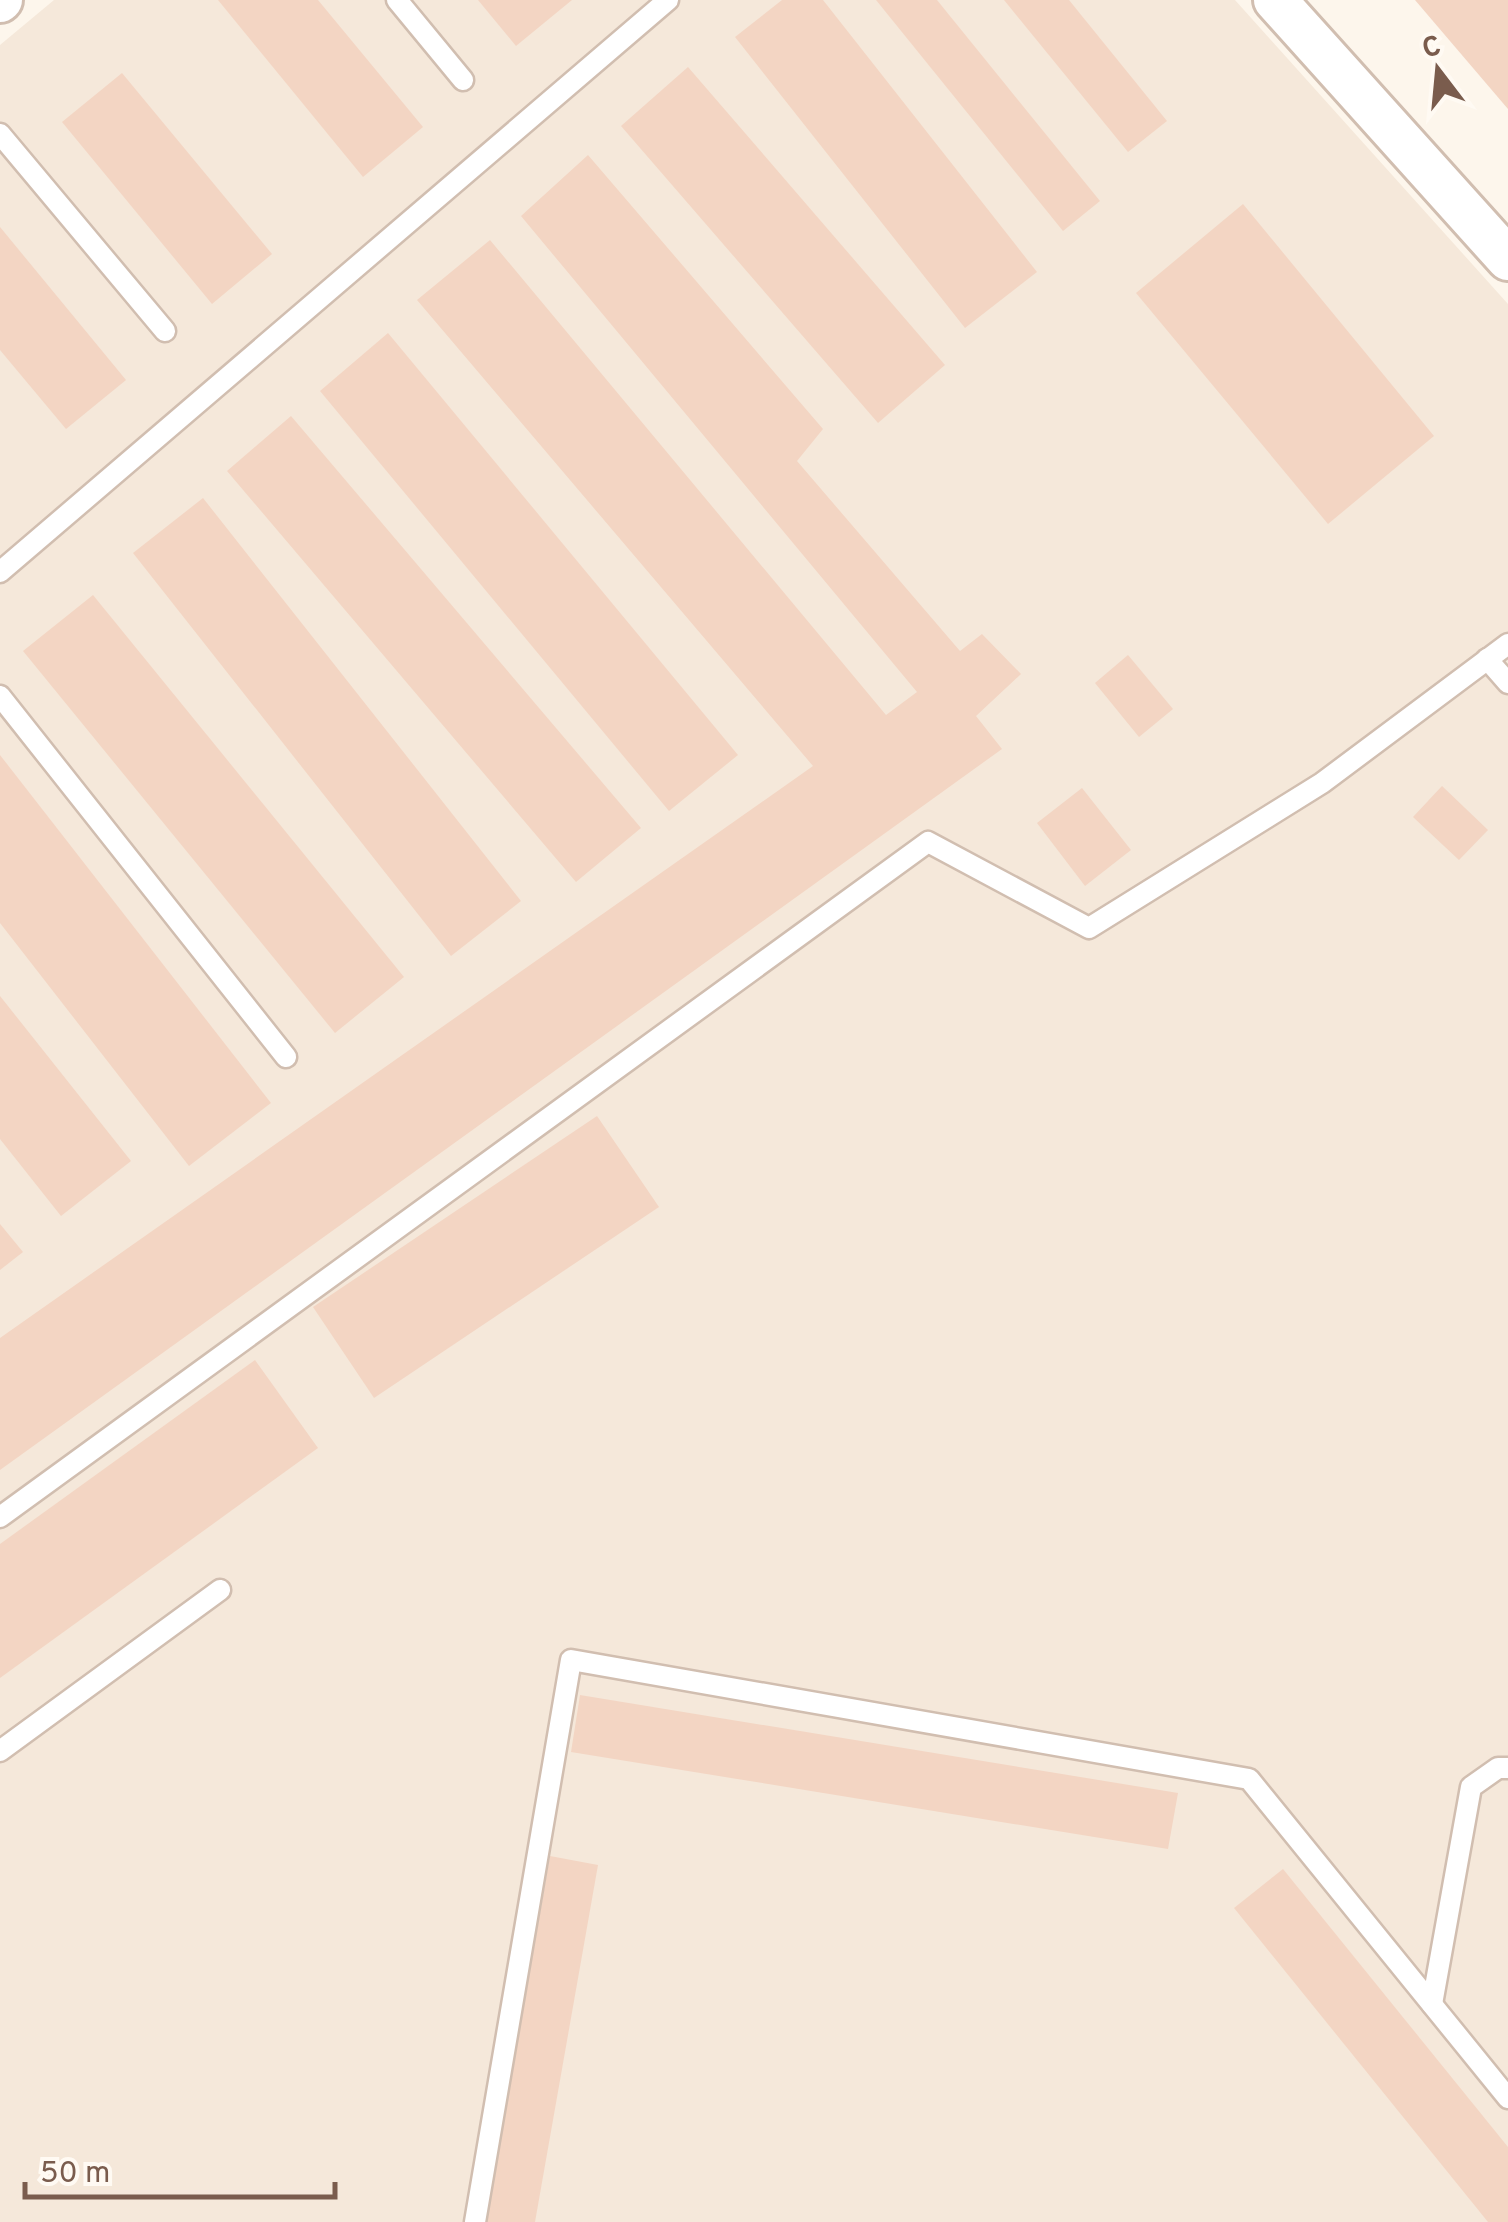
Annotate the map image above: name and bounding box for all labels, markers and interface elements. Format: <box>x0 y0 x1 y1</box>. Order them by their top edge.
north arrow <box>1388 20 1488 120</box>
text: С <box>1418 29 1445 69</box>
scale bar <box>25 2137 335 2199</box>
text: 50 m <box>40 2156 110 2193</box>

